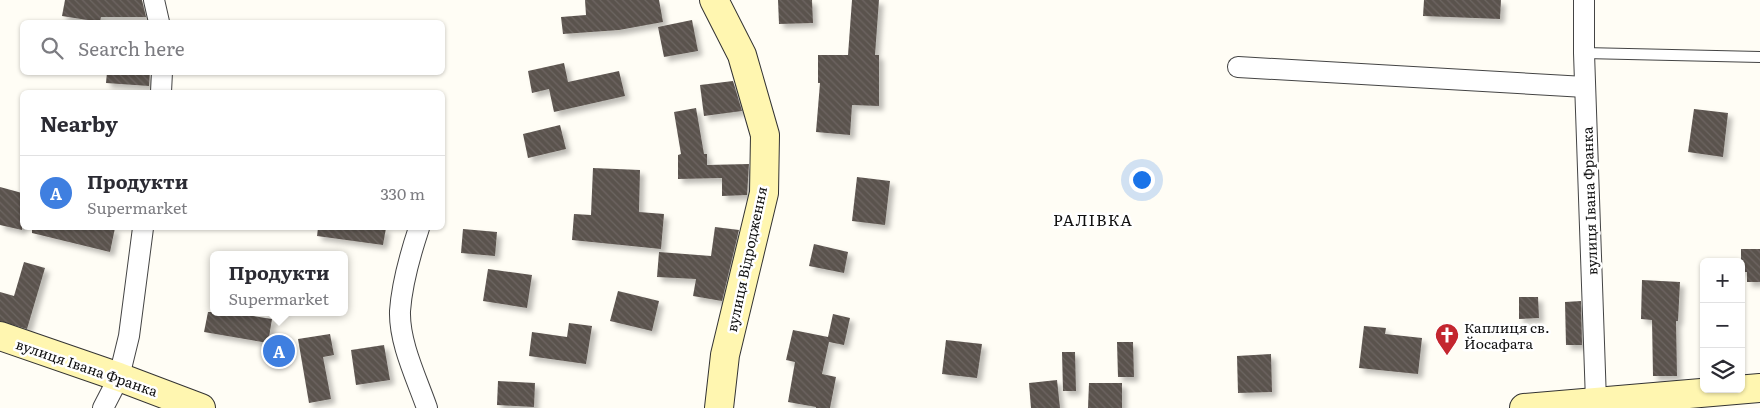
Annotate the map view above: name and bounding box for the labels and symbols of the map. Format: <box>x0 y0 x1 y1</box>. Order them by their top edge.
street label: вулиця Івана Франка <box>1576 126 1602 276</box>
your location <box>1129 167 1155 193</box>
street label: вулиця Відродження <box>721 184 771 334</box>
district label: РАЛІВКА <box>1053 207 1133 231</box>
place label: Каплиця св. Йосафата <box>1464 317 1550 353</box>
church icon: Каплиця св. Йосафата <box>1434 322 1460 356</box>
pin: A <box>263 332 295 370</box>
street label: вулиця Івана Франка <box>14 333 161 401</box>

